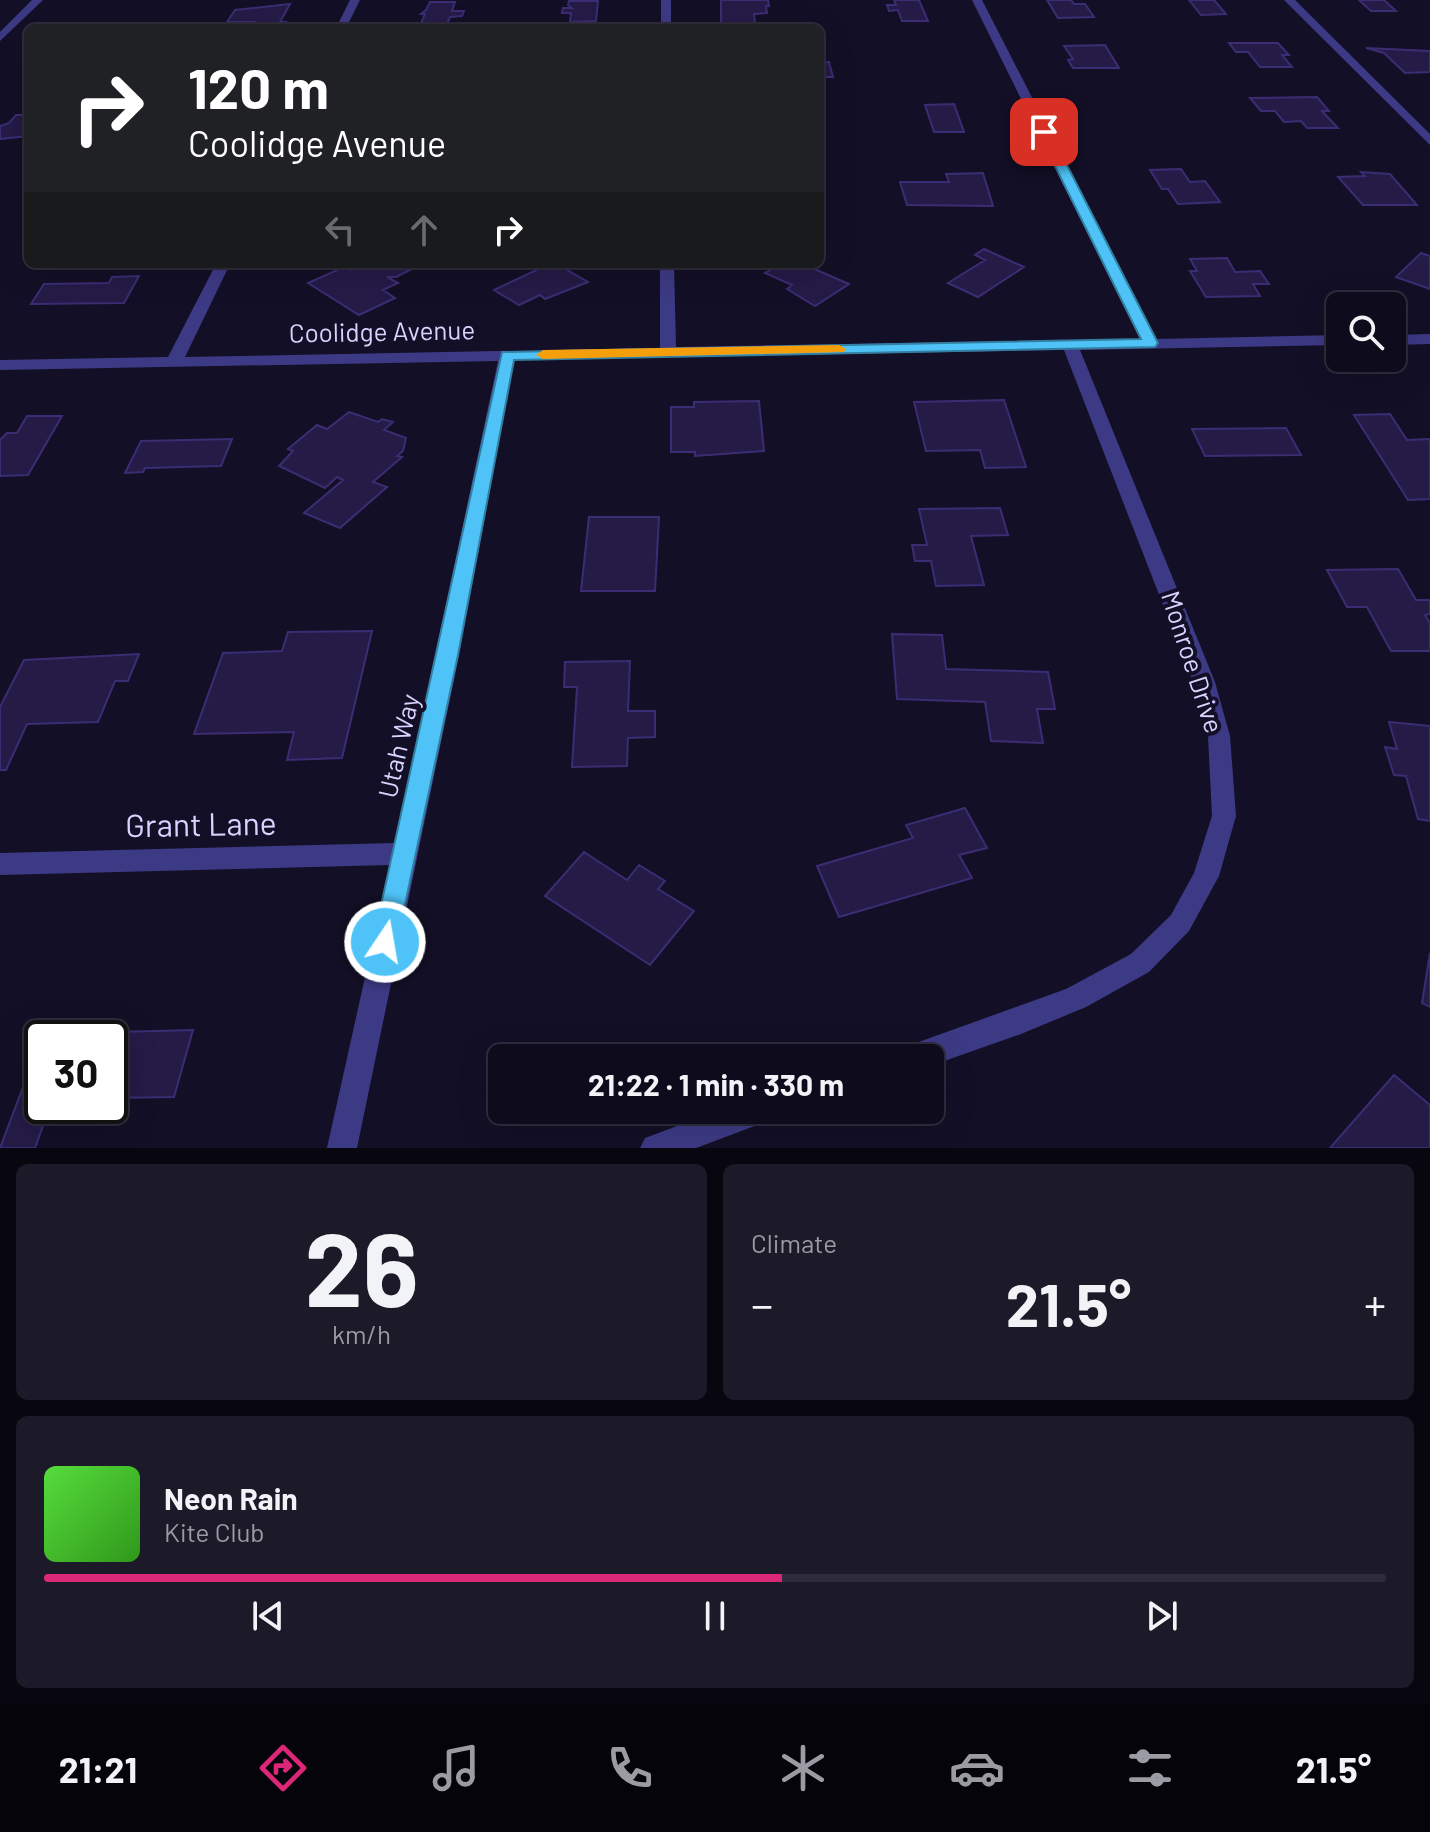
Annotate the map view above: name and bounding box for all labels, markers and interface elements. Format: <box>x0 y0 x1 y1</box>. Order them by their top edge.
text: 120 m <box>188 53 329 120</box>
icon: right <box>56 56 160 160</box>
pin <box>1010 98 1078 166</box>
icon: arrive <box>1022 110 1066 154</box>
text: Coolidge Avenue <box>188 121 446 164</box>
icon: left <box>318 208 362 252</box>
icon: ahead <box>402 208 446 252</box>
icon: right <box>486 208 530 252</box>
map controls <box>1326 292 1406 372</box>
button: search <box>1326 292 1406 372</box>
street label: Coolidge Avenue <box>288 313 475 348</box>
street label: Monroe Drive <box>1156 587 1231 736</box>
street label: Utah Way <box>371 691 425 801</box>
street label: Grant Lane <box>125 803 277 843</box>
position arrow <box>343 900 427 984</box>
speed limit sign: 30 <box>24 1020 128 1124</box>
text: 21:22 · 1 min · 330 m <box>588 1066 844 1102</box>
text: 26 <box>304 1203 419 1328</box>
text: Climate <box>751 1227 837 1258</box>
text: 21.5° <box>1006 1267 1131 1339</box>
text: − <box>751 1277 773 1330</box>
text: + <box>1364 1277 1386 1330</box>
text: km/h <box>332 1318 391 1349</box>
text: Neon Rain <box>164 1480 298 1516</box>
text: Kite Club <box>164 1516 265 1547</box>
icon: previous <box>246 1594 290 1638</box>
icon: pause <box>693 1594 737 1638</box>
icon: next <box>1140 1594 1184 1638</box>
icon: directions <box>255 1740 311 1796</box>
icon: music <box>428 1740 484 1796</box>
icon: phone <box>602 1740 658 1796</box>
icon: climate <box>775 1740 831 1796</box>
icon: car <box>949 1740 1005 1796</box>
icon: filters <box>1122 1740 1178 1796</box>
text: 21:21 <box>59 1747 137 1790</box>
text: 21.5° <box>1296 1747 1371 1790</box>

